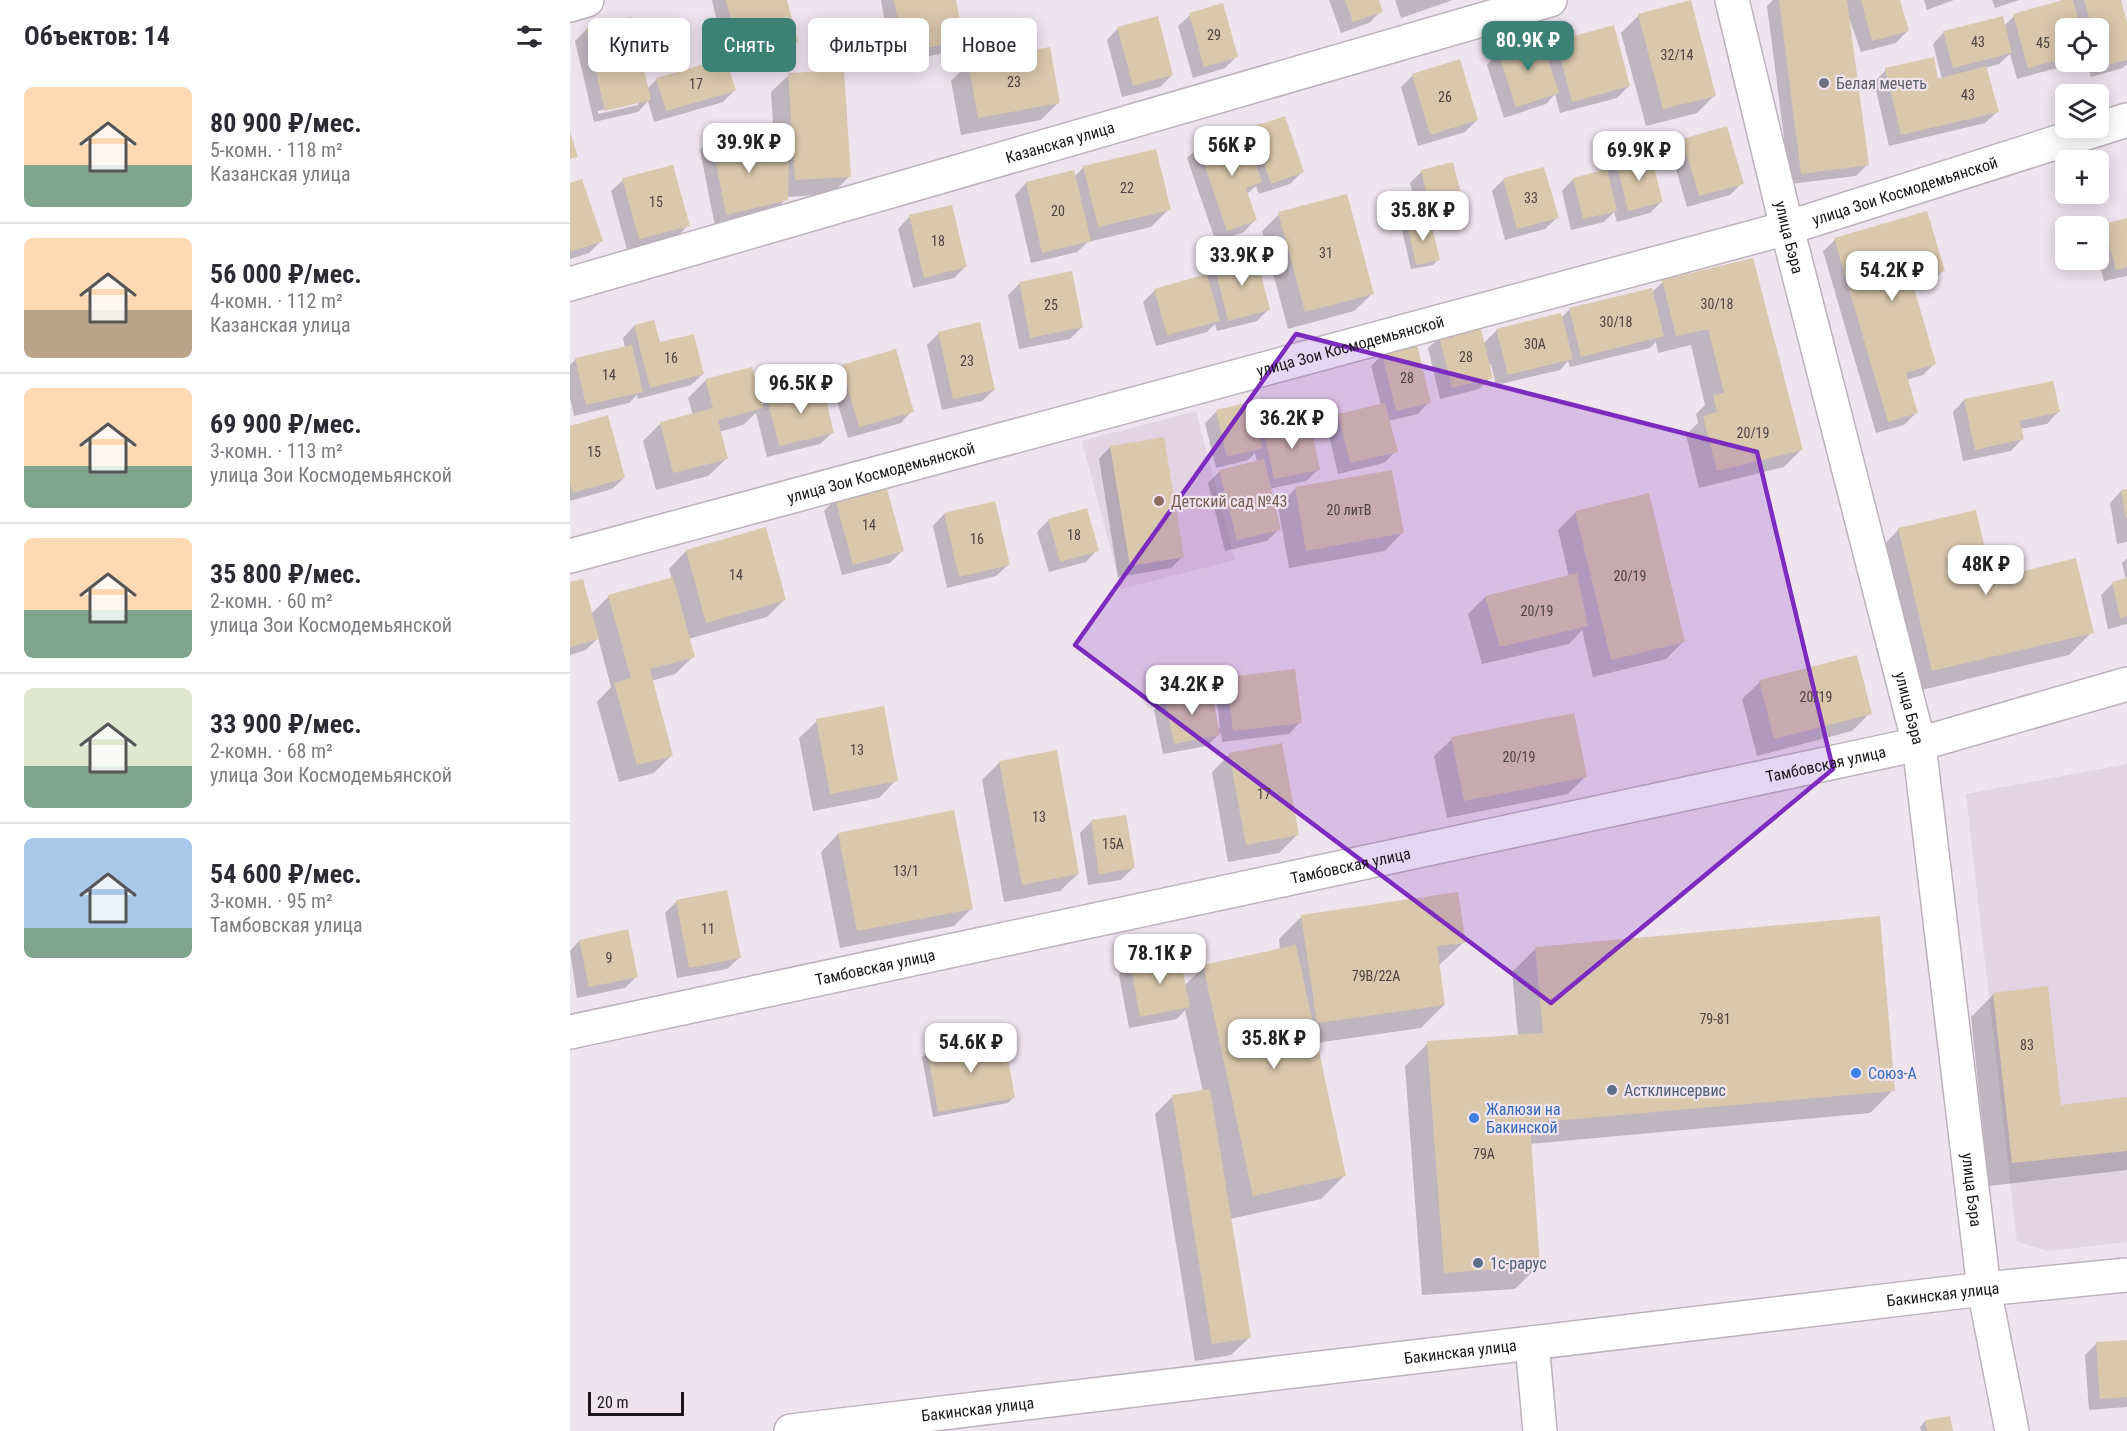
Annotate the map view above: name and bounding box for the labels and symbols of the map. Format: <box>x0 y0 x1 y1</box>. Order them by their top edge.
pin: 80.9K ₽ <box>1473 21 1583 72</box>
house number: 29 <box>1207 27 1221 43</box>
house number: 43 <box>1971 34 1985 50</box>
house number: 45 <box>2036 35 2050 51</box>
house number: 32/14 <box>1661 47 1694 63</box>
house number: 23 <box>1007 74 1021 90</box>
place label: Белая мечеть <box>1836 74 1927 93</box>
house number: 17 <box>689 76 703 92</box>
marker: Белая мечеть <box>1817 76 1831 90</box>
house number: 43 <box>1961 87 1975 103</box>
house number: 26 <box>1438 89 1452 105</box>
street label: Казанская улица <box>1003 118 1117 167</box>
pin: 39.9K ₽ <box>694 123 804 174</box>
pin: 56K ₽ <box>1190 126 1274 177</box>
pin: 69.9K ₽ <box>1584 131 1694 182</box>
street label: улица Зои Космодемьянской <box>1810 153 2000 229</box>
house number: 22 <box>1120 180 1134 196</box>
house number: 33 <box>1524 190 1538 206</box>
pin: 35.8K ₽ <box>1368 191 1478 242</box>
house number: 15 <box>649 194 663 210</box>
street label: улица Бэра <box>1771 199 1807 276</box>
house number: 20 <box>1051 203 1065 219</box>
house number: 18 <box>931 233 945 249</box>
pin: 33.9K ₽ <box>1187 236 1297 287</box>
house number: 31 <box>1319 245 1333 261</box>
pin: 54.2K ₽ <box>1837 251 1947 302</box>
house number: 30/18 <box>1701 296 1734 312</box>
house number: 25 <box>1044 297 1058 313</box>
street label: улица Зои Космодемьянской <box>1254 312 1446 381</box>
house number: 30/18 <box>1600 314 1633 330</box>
house number: 30А <box>1524 336 1546 352</box>
house number: 28 <box>1459 349 1473 365</box>
house number: 16 <box>664 350 678 366</box>
house number: 23 <box>960 353 974 369</box>
pin: 96.5K ₽ <box>746 364 856 415</box>
house number: 14 <box>602 367 616 383</box>
house number: 28 <box>1400 370 1414 386</box>
pin: 36.2K ₽ <box>1237 399 1347 450</box>
house number: 20/19 <box>1737 425 1769 441</box>
street label: улица Зои Космодемьянской <box>785 438 977 507</box>
house number: 15 <box>587 444 601 460</box>
place label: Детский сад №43 <box>1171 492 1287 511</box>
marker: Детский сад №43 <box>1152 494 1166 508</box>
house number: 20 литВ <box>1327 502 1371 518</box>
house number: 14 <box>862 517 876 533</box>
house number: 18 <box>1067 527 1081 543</box>
house number: 16 <box>970 531 984 547</box>
pin: 48K ₽ <box>1944 545 2028 596</box>
house number: 14 <box>729 567 743 583</box>
house number: 20/19 <box>1614 568 1646 584</box>
house number: 20/19 <box>1521 603 1553 619</box>
pin: 34.2K ₽ <box>1137 665 1247 716</box>
street label: улица Бэра <box>1891 670 1928 746</box>
house number: 20/19 <box>1800 689 1832 705</box>
house number: 13 <box>850 742 864 758</box>
street label: Тамбовская улица <box>1764 742 1888 786</box>
house number: 20/19 <box>1503 749 1535 765</box>
house number: 17 <box>1257 786 1271 802</box>
house number: 13 <box>1032 809 1046 825</box>
house number: 15А <box>1102 836 1124 852</box>
street label: Тамбовская улица <box>1289 844 1412 888</box>
house number: 13/1 <box>893 863 919 879</box>
house number: 11 <box>701 921 715 937</box>
pin: 78.1K ₽ <box>1105 934 1215 985</box>
street label: Тамбовская улица <box>813 945 937 989</box>
house number: 9 <box>606 950 612 966</box>
house number: 79В/22А <box>1352 968 1400 984</box>
house number: 79-81 <box>1699 1011 1731 1027</box>
pin: 35.8K ₽ <box>1219 1019 1329 1070</box>
pin: 54.6K ₽ <box>916 1023 1026 1074</box>
house number: 83 <box>2020 1037 2034 1053</box>
place label: Союз-А <box>1868 1064 1917 1083</box>
marker: Союз-А <box>1849 1066 1863 1080</box>
place label: Астклинсервис <box>1624 1081 1726 1100</box>
marker: Астклинсервис <box>1605 1083 1619 1097</box>
place label: Жалюзи на Бакинской <box>1486 1100 1561 1137</box>
marker: Жалюзи на Бакинской <box>1467 1111 1481 1125</box>
house number: 79А <box>1473 1146 1495 1162</box>
street label: улица Бэра <box>1958 1152 1985 1228</box>
place label: 1с-рарус <box>1490 1254 1547 1273</box>
marker: 1с-рарус <box>1471 1256 1485 1270</box>
street label: Бакинская улица <box>1886 1279 2000 1311</box>
street label: Бакинская улица <box>1403 1336 1518 1368</box>
scale bar <box>588 1389 684 1416</box>
street label: Бакинская улица <box>920 1393 1035 1425</box>

